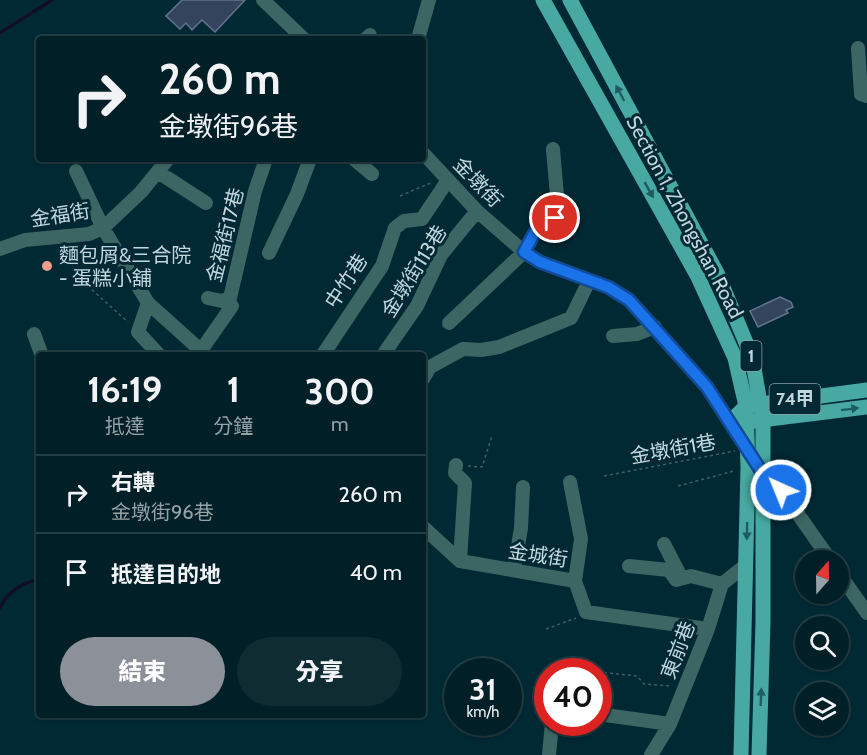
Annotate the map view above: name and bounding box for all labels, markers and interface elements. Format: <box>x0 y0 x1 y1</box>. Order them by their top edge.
text: 260 m <box>159 53 280 105</box>
icon: right <box>60 60 138 138</box>
one-way arrow <box>615 84 625 101</box>
text: 金墩街96巷 <box>159 110 298 143</box>
street label: Section 1, Zhongshan Road <box>621 112 749 322</box>
street label: 金墩街 <box>449 152 507 212</box>
one-way arrow <box>644 182 654 199</box>
street label: 金福街17巷 <box>202 185 248 285</box>
pin <box>529 192 580 243</box>
street label: 金福街 <box>28 198 92 232</box>
icon: arrive <box>538 201 571 234</box>
street label: 金墩街113巷 <box>376 221 452 321</box>
place label: 麵包屑&三合院 - 蛋糕小舖 <box>59 243 191 290</box>
street label: 中竹巷 <box>320 249 372 313</box>
marker: 麵包屑&三合院 - 蛋糕小舖 <box>40 259 54 273</box>
road number: 1 <box>740 341 762 371</box>
text: 16:19 <box>87 367 162 411</box>
text: 1 <box>227 367 240 411</box>
text: 300 <box>305 369 375 413</box>
road number: 74甲 <box>770 384 820 414</box>
one-way arrow <box>841 404 860 413</box>
text: m <box>331 412 348 436</box>
text: 抵達 <box>105 414 145 438</box>
text: 分鐘 <box>213 414 253 438</box>
street label: 金墩街1巷 <box>628 430 718 468</box>
position arrow <box>749 458 813 522</box>
text: 右轉 <box>111 469 155 496</box>
icon: right <box>60 478 93 511</box>
text: 260 m <box>338 481 402 508</box>
text: 金墩街96巷 <box>111 500 214 524</box>
one-way arrow <box>742 521 751 540</box>
street label: 金城街 <box>506 538 570 572</box>
north arrow <box>795 550 849 604</box>
map controls <box>795 550 849 736</box>
icon: arrive <box>60 556 93 589</box>
text: 40 m <box>350 559 402 586</box>
text: 抵達目的地 <box>111 561 221 588</box>
button: search <box>795 616 849 670</box>
street label: 東前巷 <box>656 618 700 682</box>
button: 結束 <box>60 637 225 706</box>
button: 分享 <box>237 637 402 706</box>
speed limit sign: 40 <box>534 658 612 736</box>
text: 31 <box>469 671 497 708</box>
button: layers <box>795 682 849 736</box>
one-way arrow <box>756 687 765 706</box>
text: km/h <box>467 703 499 721</box>

